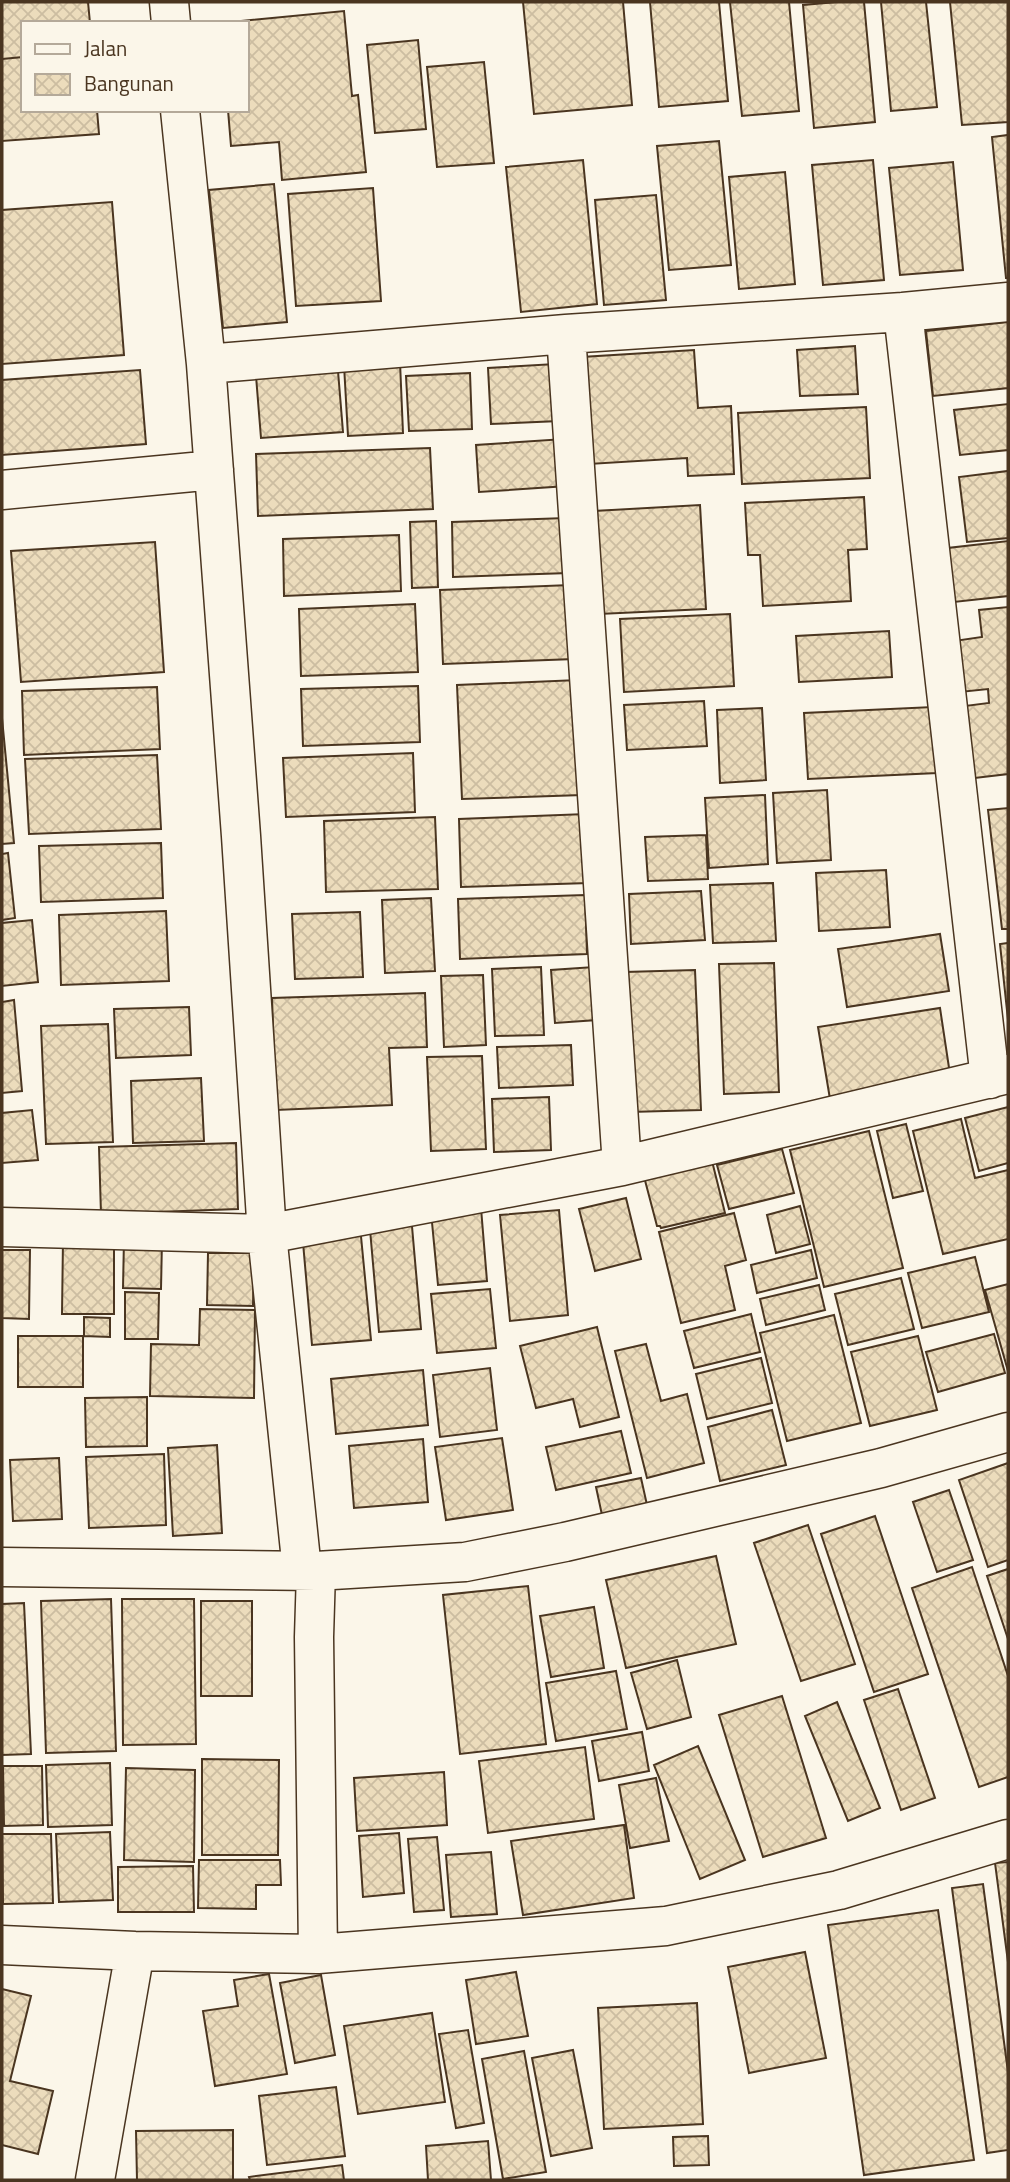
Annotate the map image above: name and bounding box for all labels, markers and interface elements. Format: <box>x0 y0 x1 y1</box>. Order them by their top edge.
legend <box>21 21 248 112</box>
text: Jalan <box>84 32 127 64</box>
text: Bangunan <box>84 67 174 99</box>

